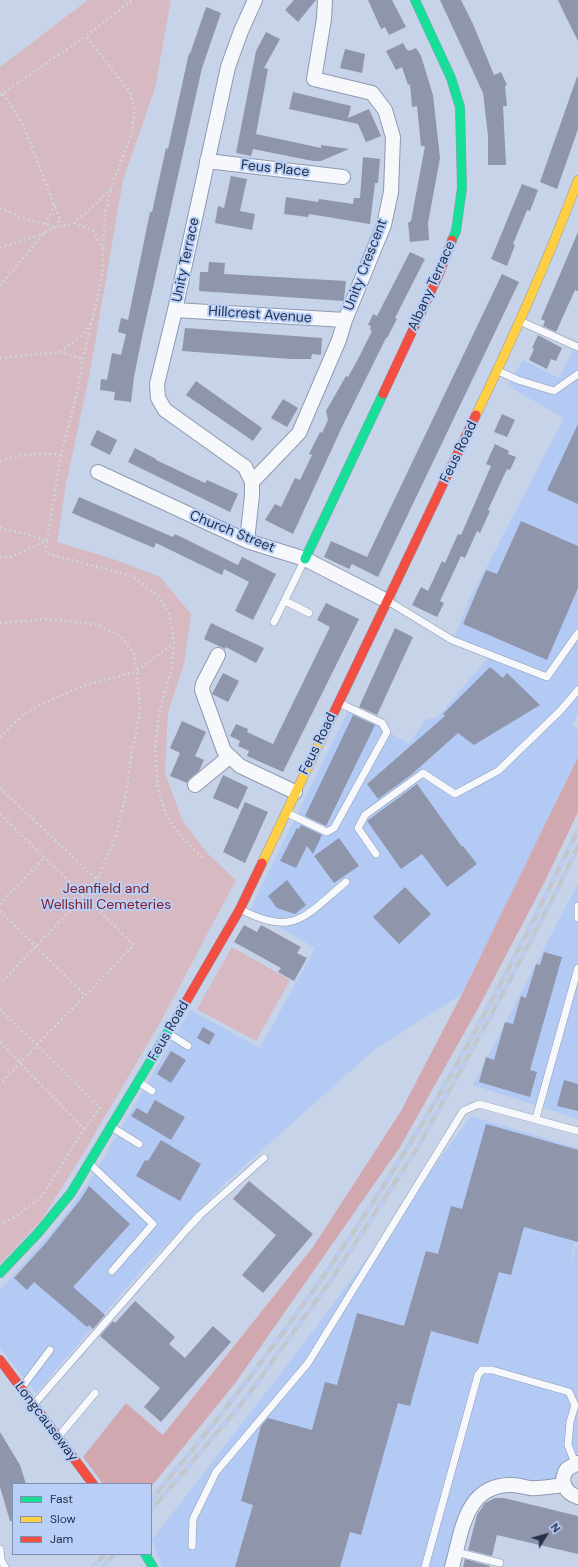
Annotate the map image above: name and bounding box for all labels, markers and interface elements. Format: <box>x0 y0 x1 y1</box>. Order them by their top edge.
street label: Feus Place <box>240 157 310 181</box>
street label: Unity Terrace <box>169 216 203 304</box>
street label: Unity Crescent <box>341 217 391 313</box>
street label: Albany Terrace <box>405 238 459 334</box>
street label: Hillcrest Avenue <box>208 303 312 327</box>
street label: Feus Road <box>437 418 481 486</box>
street label: Church Street <box>187 507 277 557</box>
street label: Feus Road <box>296 710 340 778</box>
park label: Jeanfield and Wellshill Cemeteries <box>41 881 171 914</box>
street label: Feus Road <box>145 998 193 1064</box>
street label: Longcauseway <box>11 1379 81 1465</box>
legend <box>12 1483 152 1555</box>
text: Fast <box>50 1491 73 1507</box>
text: Slow <box>50 1511 76 1527</box>
north arrow <box>526 1515 566 1555</box>
text: N <box>548 1520 564 1535</box>
text: Jam <box>50 1531 73 1547</box>

